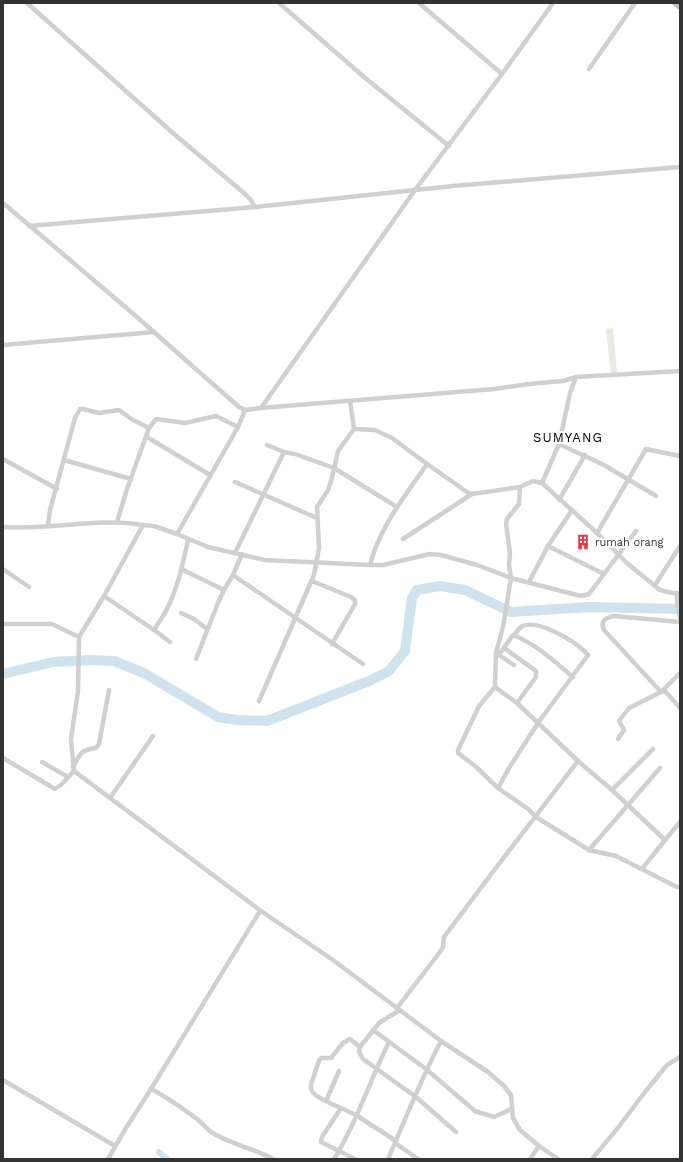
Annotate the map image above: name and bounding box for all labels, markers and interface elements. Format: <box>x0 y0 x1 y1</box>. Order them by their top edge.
district label: SUMYANG <box>533 430 603 445</box>
building icon: rumah orang <box>574 533 592 551</box>
place label: rumah orang <box>595 536 664 549</box>

